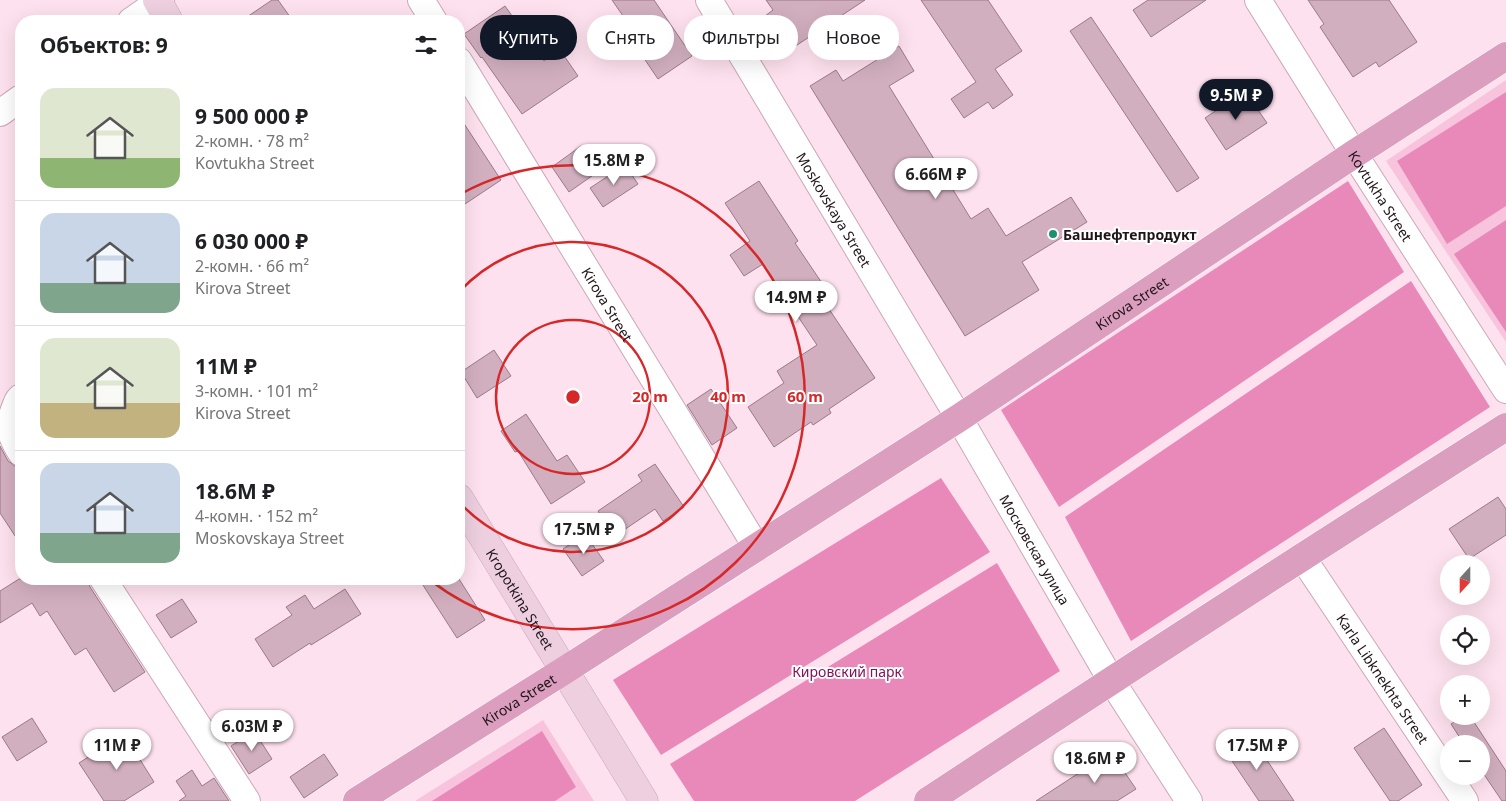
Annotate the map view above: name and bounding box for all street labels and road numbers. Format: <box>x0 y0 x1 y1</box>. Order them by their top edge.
street label: Kovtukha Street <box>1345 147 1417 245</box>
street label: Moskovskaya Street <box>793 149 876 270</box>
street label: Kirova Street <box>578 263 638 345</box>
street label: Kirova Street <box>1091 272 1172 334</box>
street label: Московская улица <box>996 491 1075 608</box>
street label: Kropotkina Street <box>482 545 559 653</box>
street label: Karla Libknekhta Street <box>1333 610 1433 747</box>
street label: Kirova Street <box>478 669 559 730</box>

